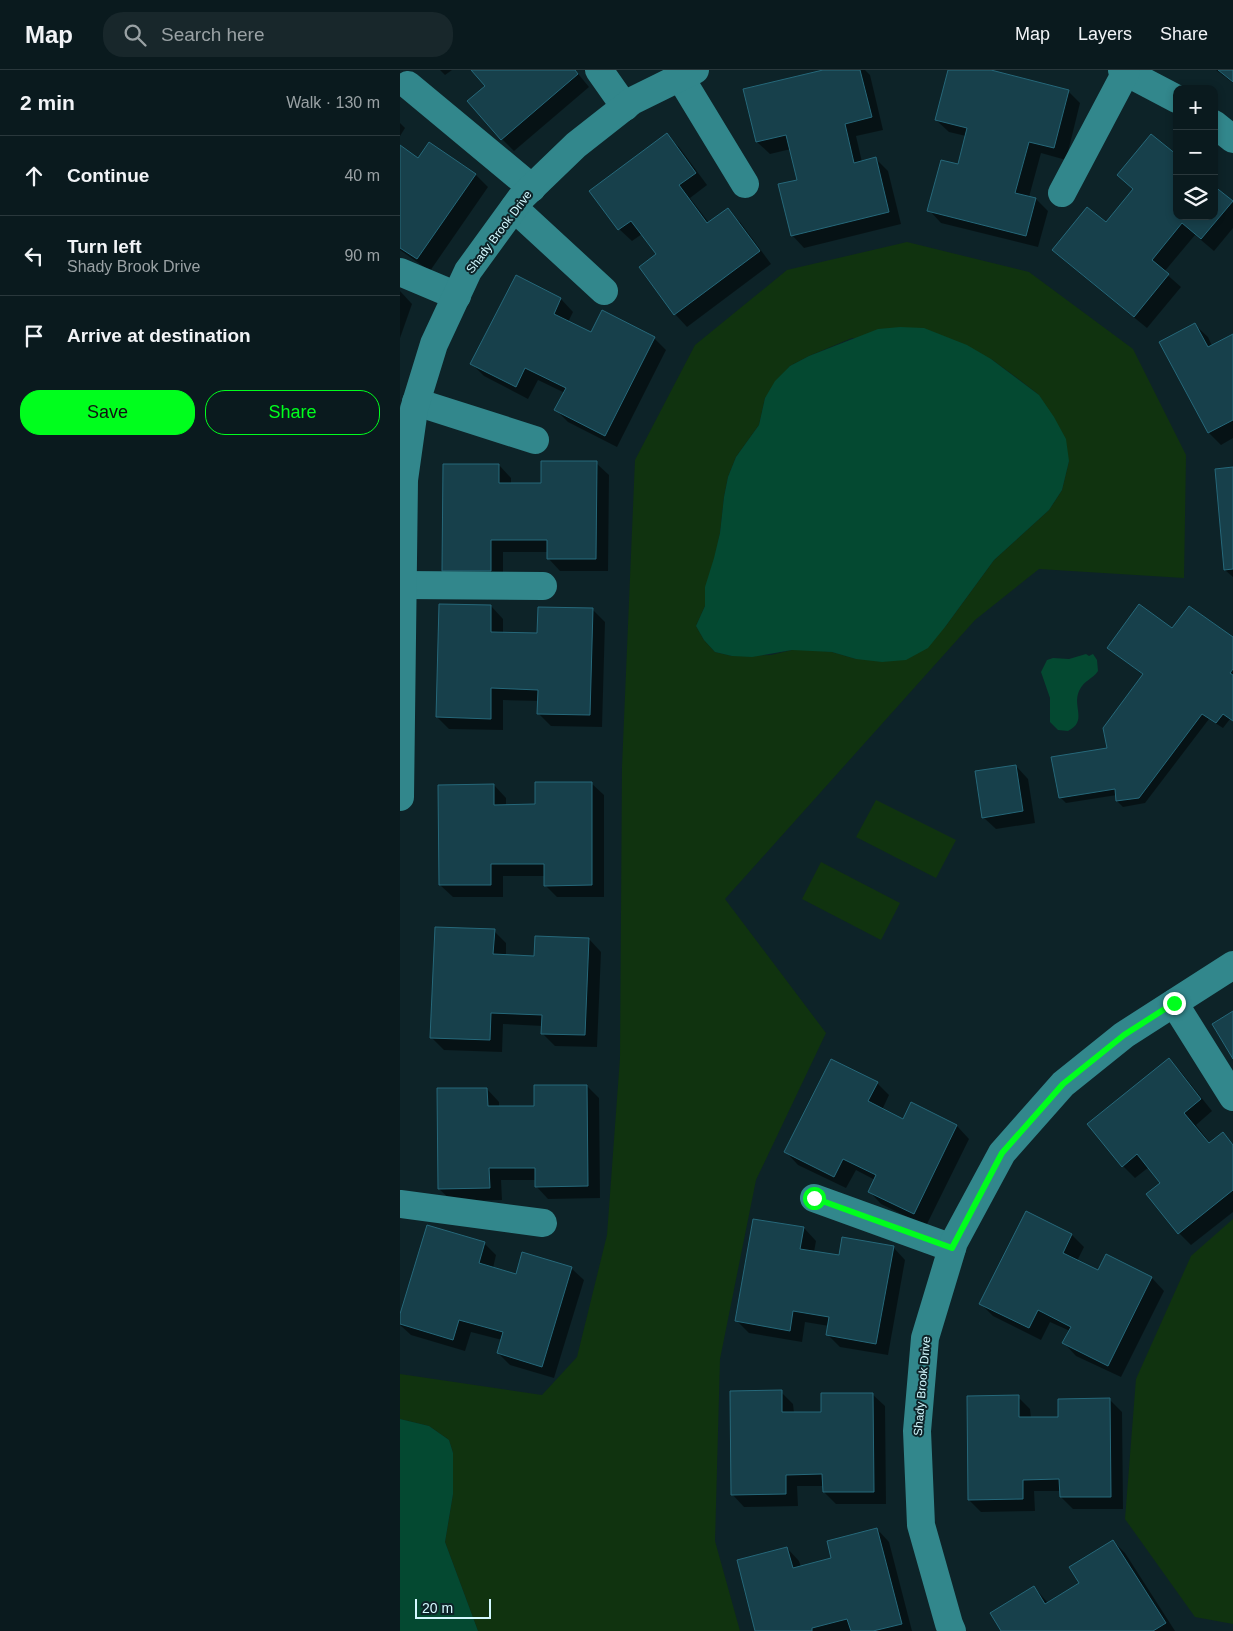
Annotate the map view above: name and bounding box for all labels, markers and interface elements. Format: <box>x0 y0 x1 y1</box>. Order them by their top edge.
search box <box>103 12 453 57</box>
text: Map <box>25 21 73 48</box>
icon: search <box>121 21 149 49</box>
text: Search here <box>161 24 265 45</box>
text: Map <box>1015 24 1050 44</box>
text: Layers <box>1078 24 1132 44</box>
text: Share <box>1160 24 1208 44</box>
map controls <box>1173 85 1218 220</box>
button: + <box>1173 85 1218 130</box>
text: 2 min <box>20 91 75 114</box>
text: Walk · 130 m <box>286 94 380 111</box>
button: − <box>1173 130 1218 175</box>
icon: ahead <box>20 162 48 190</box>
text: Continue <box>67 165 149 186</box>
text: 40 m <box>344 167 380 184</box>
button: layers <box>1173 175 1218 220</box>
street label: Shady Brook Drive <box>463 188 535 276</box>
text: Turn left <box>67 236 142 257</box>
icon: left <box>20 242 48 270</box>
text: 90 m <box>344 247 380 264</box>
text: Shady Brook Drive <box>67 258 200 275</box>
icon: arrive <box>20 322 48 350</box>
text: Arrive at destination <box>67 325 251 346</box>
button: Save <box>20 390 195 435</box>
button: Share <box>205 390 380 435</box>
route end <box>1163 992 1186 1015</box>
route start <box>803 1187 826 1210</box>
street label: Shady Brook Drive <box>911 1335 933 1436</box>
scale bar <box>415 1596 491 1619</box>
text: 20 m <box>422 1600 453 1616</box>

